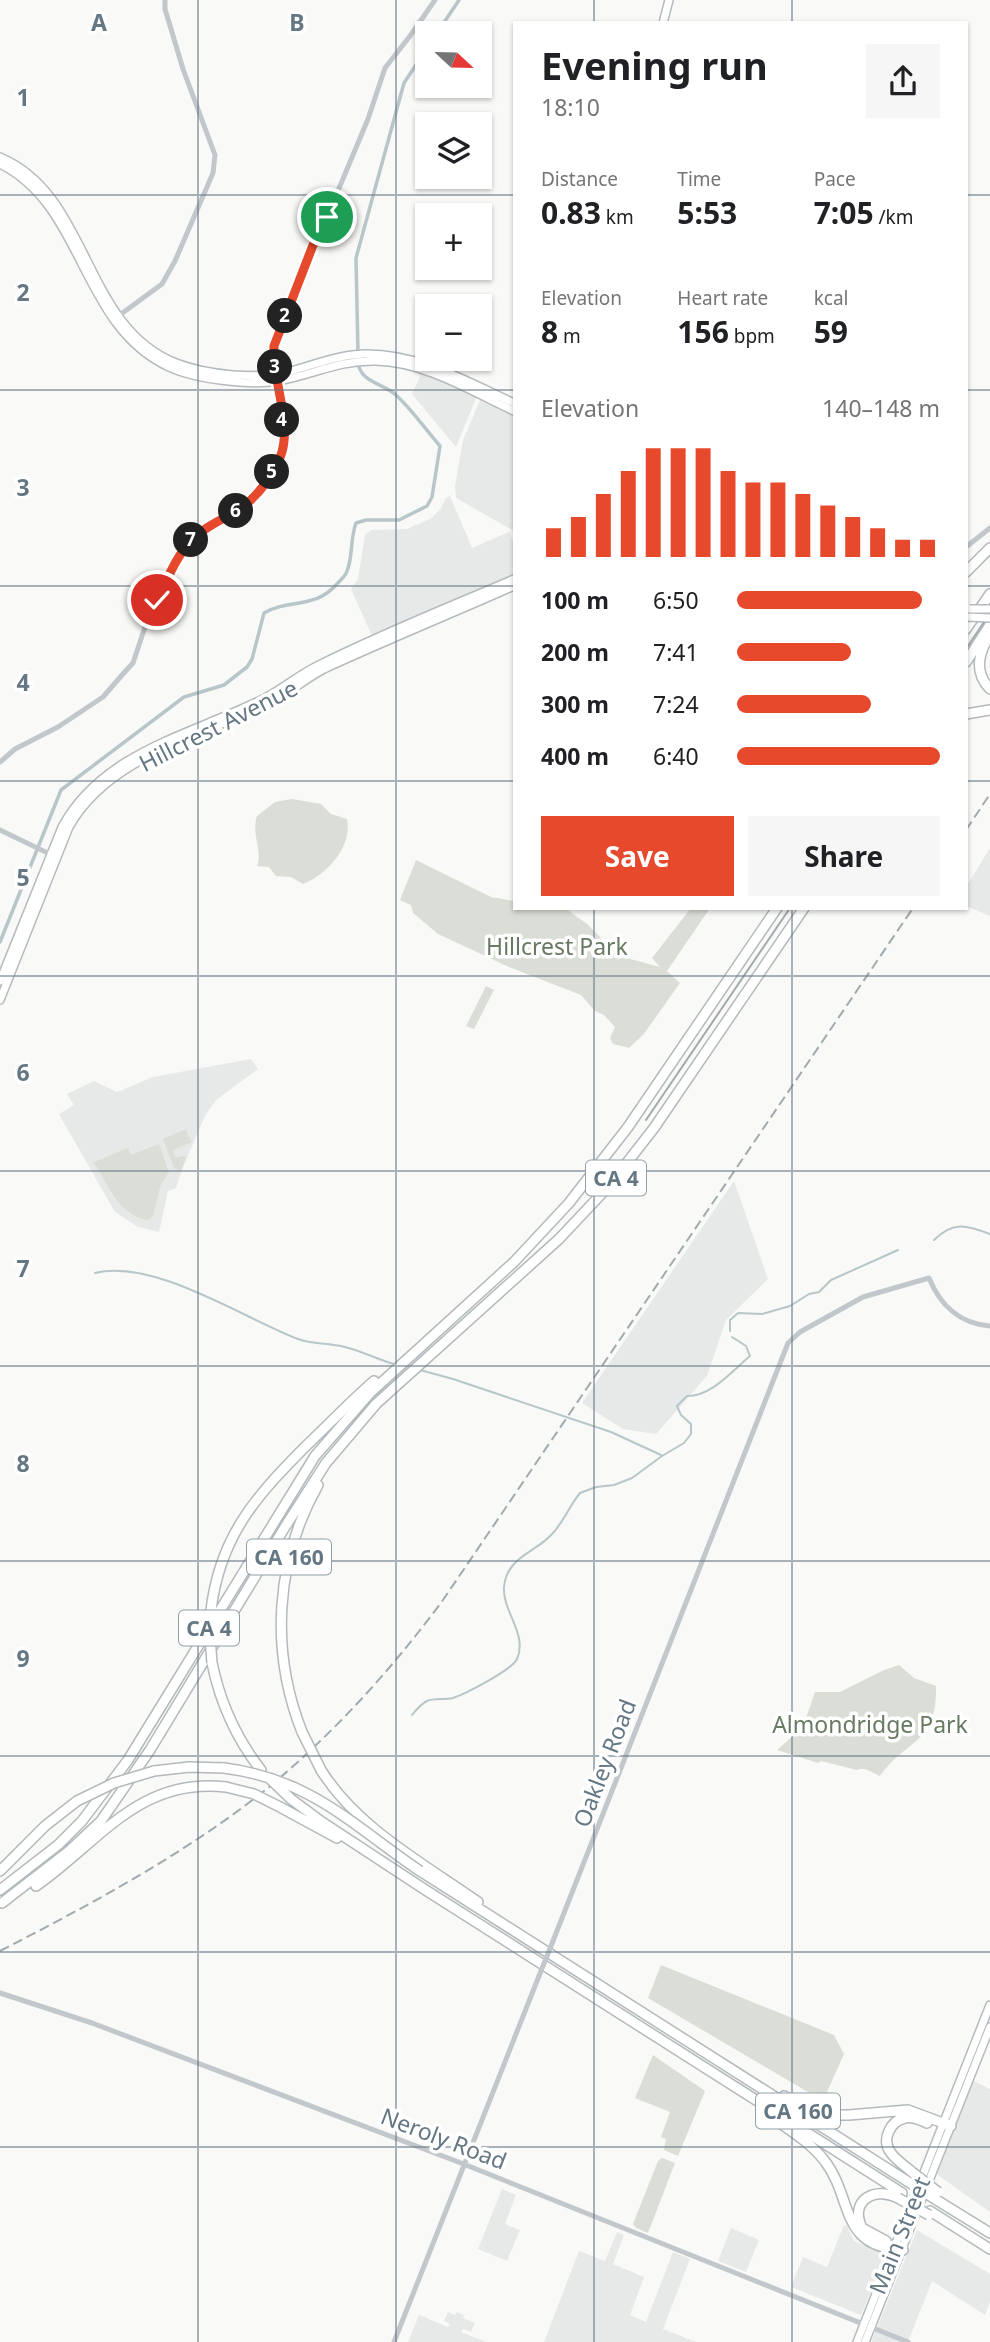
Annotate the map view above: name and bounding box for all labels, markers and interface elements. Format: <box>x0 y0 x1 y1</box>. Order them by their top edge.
text: A <box>91 6 107 38</box>
text: B <box>289 6 305 38</box>
north arrow <box>415 21 492 98</box>
map controls <box>415 21 492 371</box>
text: Evening run <box>541 39 768 91</box>
button: share <box>866 44 940 118</box>
text: 1 <box>16 81 30 113</box>
text: 18:10 <box>541 91 600 123</box>
button: layers <box>415 112 492 189</box>
text: Distance <box>541 166 618 192</box>
text: Time <box>677 166 721 192</box>
text: Pace <box>814 166 856 192</box>
pin <box>297 187 357 247</box>
text: 0.83 <box>541 192 601 233</box>
text: 5:53 <box>677 192 737 233</box>
text: 7:05 <box>814 192 874 233</box>
icon: arrive <box>308 198 346 236</box>
button: + <box>415 203 492 280</box>
text: km <box>601 204 634 230</box>
text: /km <box>874 204 914 230</box>
text: 2 <box>16 276 30 308</box>
text: Elevation <box>541 285 622 311</box>
text: Heart rate <box>677 285 768 311</box>
text: kcal <box>814 285 848 311</box>
button: − <box>415 294 492 371</box>
pin: 2 <box>268 298 302 334</box>
text: 2 <box>279 302 290 328</box>
text: 8 <box>541 311 558 352</box>
text: 156 <box>677 311 729 352</box>
text: 59 <box>814 311 848 352</box>
text: m <box>558 323 581 349</box>
text: bpm <box>729 323 775 349</box>
pin: 3 <box>258 350 292 384</box>
text: 3 <box>269 353 280 379</box>
text: Elevation <box>541 392 639 424</box>
text: 140–148 m <box>822 392 940 424</box>
pin: 4 <box>264 402 300 438</box>
text: 4 <box>276 406 287 432</box>
pin: 5 <box>254 454 290 490</box>
text: 5 <box>266 458 277 484</box>
text: 3 <box>16 471 30 503</box>
pin: 6 <box>218 494 254 528</box>
text: 6 <box>230 497 241 523</box>
pin: 7 <box>174 522 208 558</box>
text: 7 <box>185 526 196 552</box>
pin <box>127 570 187 630</box>
icon: check <box>138 581 176 619</box>
text: 100 m <box>541 584 609 616</box>
text: 6:50 <box>653 584 699 616</box>
text: 200 m <box>541 636 609 668</box>
text: 7:41 <box>653 636 699 668</box>
text: 4 <box>16 666 30 698</box>
street label: Hillcrest Avenue <box>133 671 303 779</box>
text: 300 m <box>541 688 609 720</box>
text: 7:24 <box>653 688 699 720</box>
text: 400 m <box>541 740 609 772</box>
text: 6:40 <box>653 740 699 772</box>
button: Save <box>541 816 734 896</box>
button: Share <box>748 816 940 896</box>
text: 5 <box>16 861 30 893</box>
park label: Hillcrest Park <box>486 930 629 962</box>
text: 6 <box>16 1056 30 1088</box>
road number: CA 4 <box>586 1160 646 1196</box>
text: 7 <box>16 1252 30 1284</box>
text: 8 <box>16 1447 30 1479</box>
road number: CA 160 <box>247 1540 331 1574</box>
road number: CA 4 <box>179 1610 239 1646</box>
text: 9 <box>16 1642 30 1674</box>
street label: Oakley Road <box>565 1694 643 1832</box>
park label: Almondridge Park <box>772 1708 969 1740</box>
road number: CA 160 <box>756 2094 840 2128</box>
street label: Neroly Road <box>376 2099 512 2177</box>
street label: Main Street <box>861 2171 937 2299</box>

